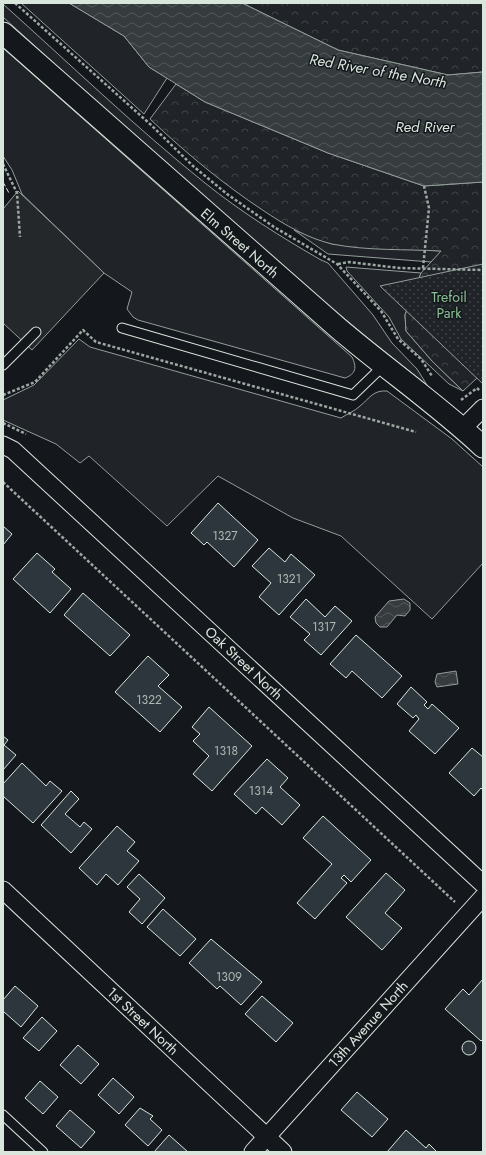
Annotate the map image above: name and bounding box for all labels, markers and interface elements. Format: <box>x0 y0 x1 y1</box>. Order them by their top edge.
water label: Red River of the North <box>308 48 448 94</box>
water label: Red River <box>395 116 456 138</box>
street label: Elm Street North <box>197 203 283 283</box>
park label: Trefoil Park <box>431 287 467 323</box>
house number: 1327 <box>212 527 238 545</box>
house number: 1321 <box>277 570 301 588</box>
house number: 1317 <box>312 618 337 636</box>
street label: Oak Street North <box>201 622 287 704</box>
house number: 1322 <box>136 691 162 709</box>
house number: 1318 <box>214 742 238 760</box>
house number: 1314 <box>249 782 273 800</box>
house number: 1309 <box>216 968 242 986</box>
street label: 13th Avenue North <box>324 976 412 1072</box>
street label: 1st Street North <box>103 983 183 1059</box>

